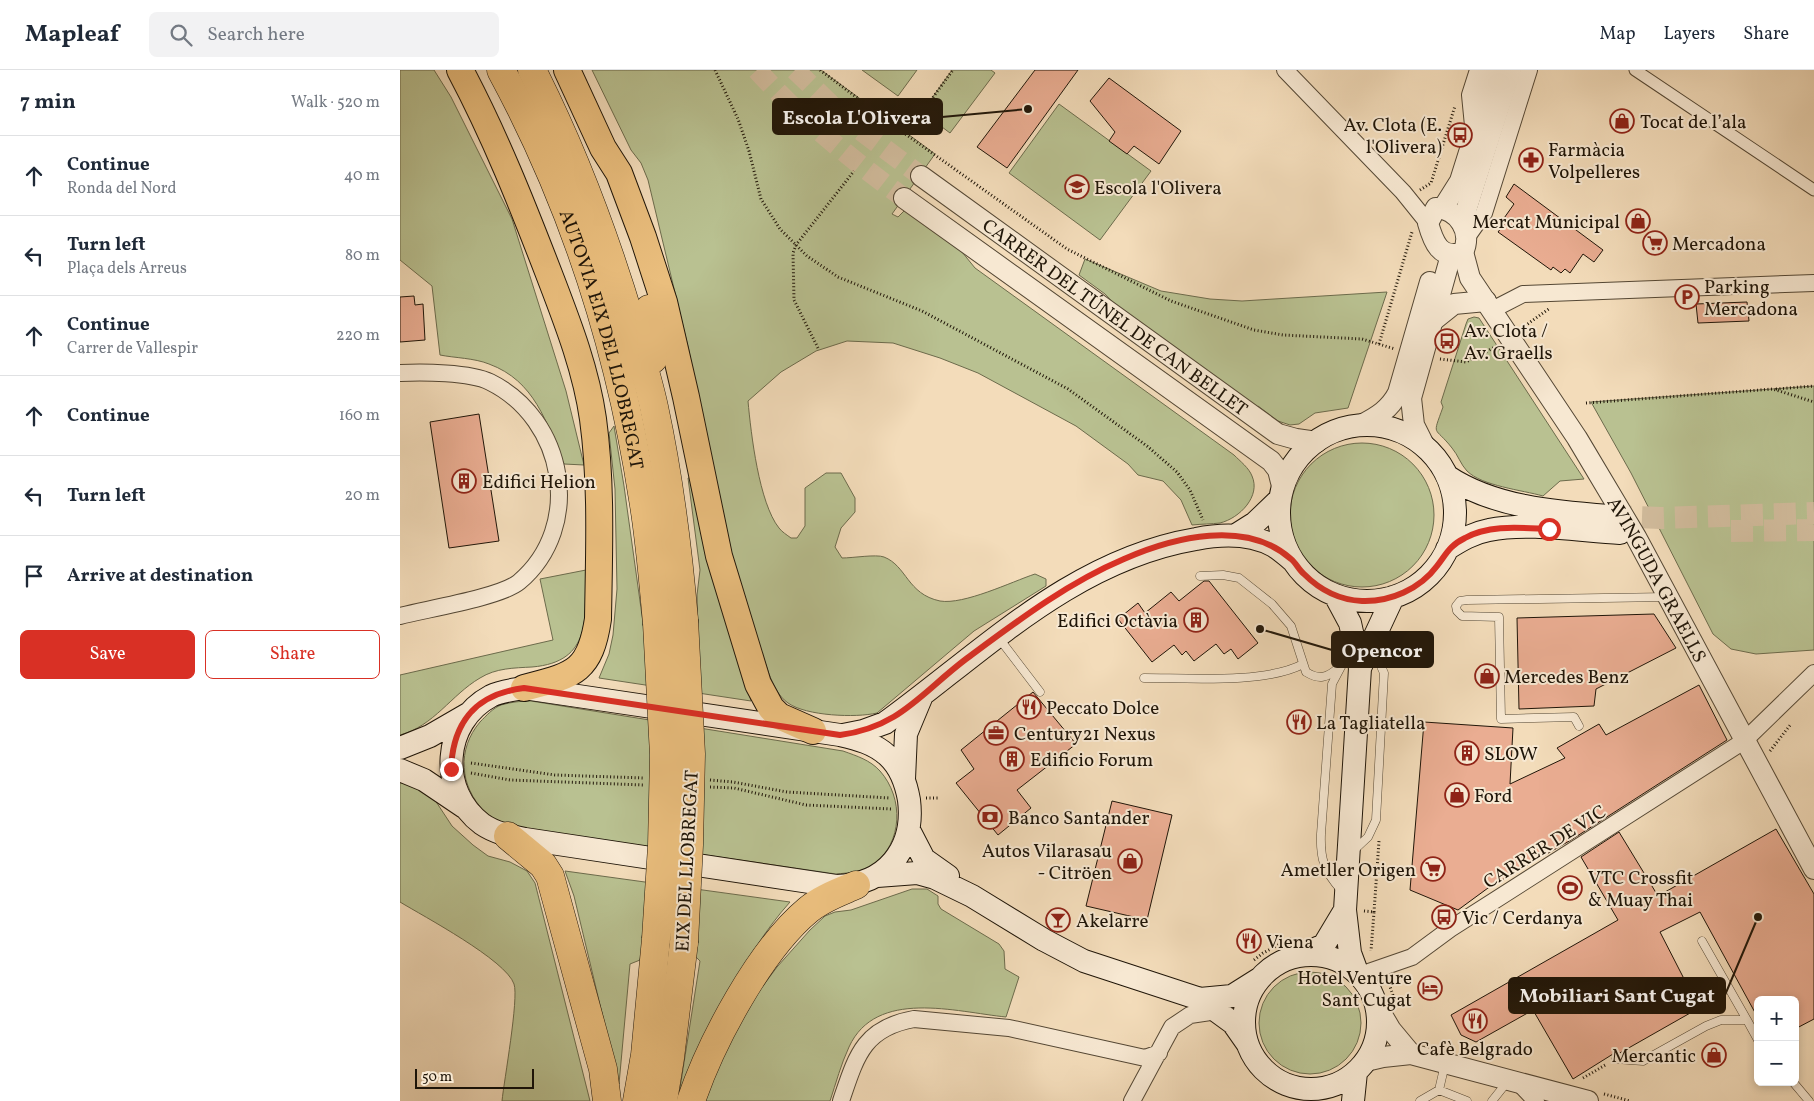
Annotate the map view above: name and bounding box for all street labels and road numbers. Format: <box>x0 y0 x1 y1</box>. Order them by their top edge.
street label: AUTOVIA EIX DEL LLOBREGAT <box>552 206 649 472</box>
street label: CARRER DEL TÚNEL DE CAN BELLET <box>976 213 1252 423</box>
street label: AVINGUDA GRAELLS <box>1600 492 1712 667</box>
street label: EIX DEL LLOBREGAT <box>670 769 706 953</box>
street label: CARRER DE VIC <box>1479 799 1611 896</box>

